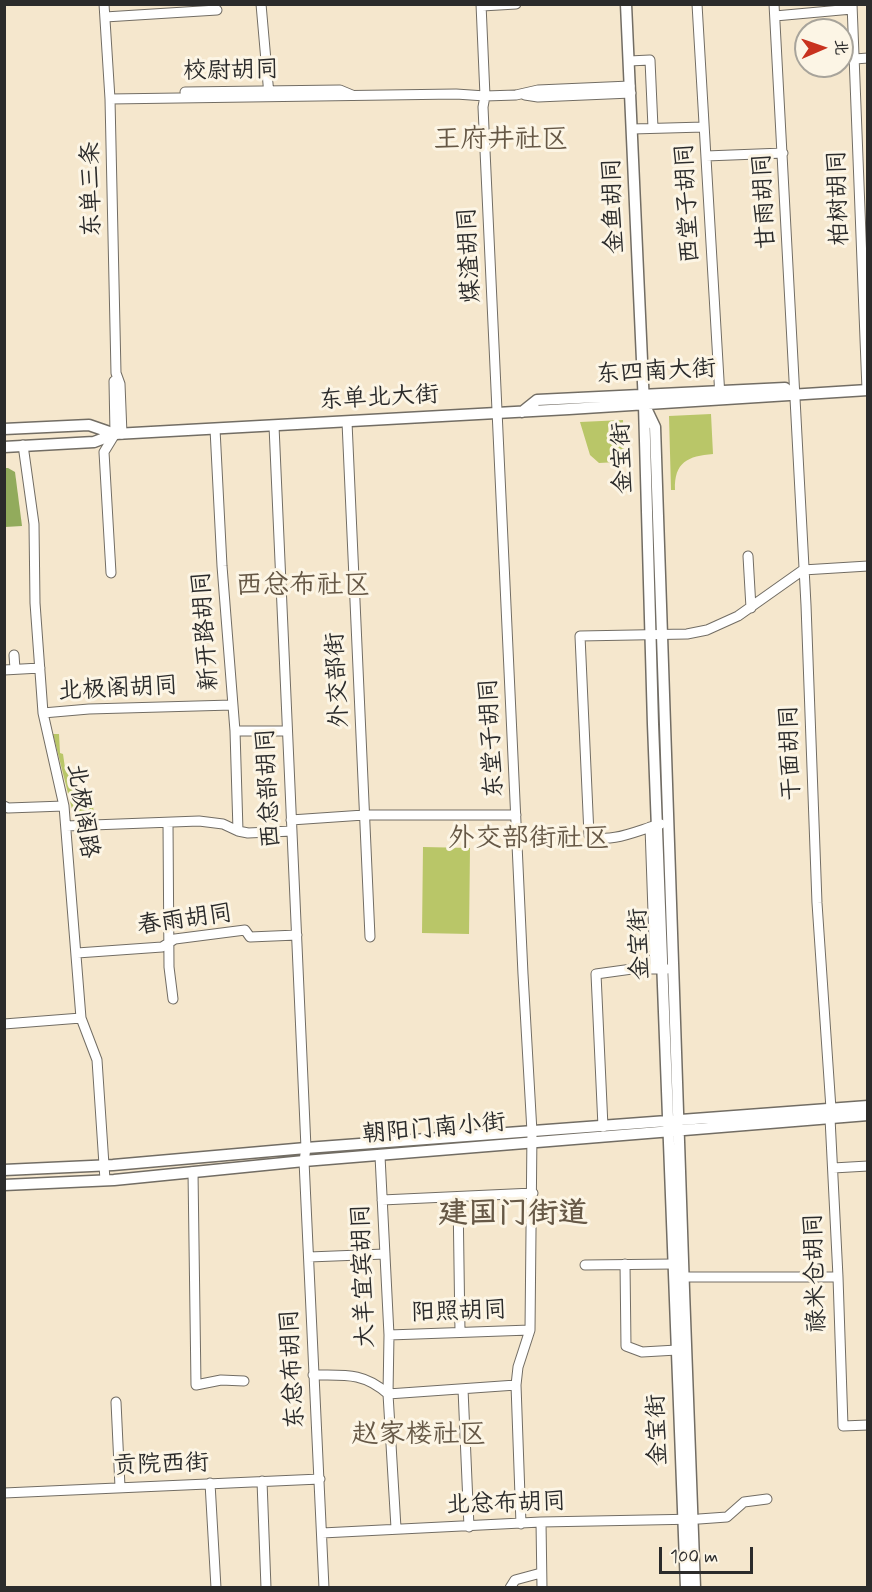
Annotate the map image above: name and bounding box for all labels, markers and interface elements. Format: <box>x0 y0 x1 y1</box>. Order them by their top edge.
north arrow <box>794 18 854 78</box>
text: 北 <box>830 39 851 56</box>
street label: 校尉胡同 <box>183 57 279 87</box>
district label: 王府井社区 <box>434 125 568 157</box>
street label: 东单三条 <box>78 141 108 237</box>
street label: 西堂子胡同 <box>671 142 707 264</box>
street label: 柏树胡同 <box>824 150 856 246</box>
street label: 甘雨胡同 <box>749 152 783 250</box>
street label: 金鱼胡同 <box>599 158 631 254</box>
street label: 煤渣胡同 <box>454 206 488 304</box>
street label: 东四南大街 <box>595 355 717 391</box>
street label: 东单北大街 <box>318 381 440 417</box>
street label: 金宝街 <box>608 422 640 494</box>
street label: 新开路胡同 <box>188 570 226 692</box>
district label: 西总布社区 <box>236 571 370 603</box>
street label: 外交部街 <box>322 631 356 729</box>
street label: 北极阁胡同 <box>57 672 179 708</box>
street label: 东堂子胡同 <box>475 677 511 799</box>
street label: 干面胡同 <box>776 705 808 801</box>
street label: 西总部胡同 <box>252 727 288 849</box>
street label: 北极阁路 <box>59 761 103 861</box>
district label: 外交部街社区 <box>448 824 610 856</box>
street label: 春雨胡同 <box>135 900 235 942</box>
street label: 金宝街 <box>625 908 657 980</box>
street label: 朝阳门南小街 <box>361 1109 507 1151</box>
district label: 建国门街道 <box>438 1198 588 1234</box>
street label: 大羊宜宾胡同 <box>348 1204 382 1348</box>
street label: 禄米仓胡同 <box>801 1213 833 1333</box>
street label: 阳照胡同 <box>411 1297 507 1329</box>
street label: 东总布胡同 <box>276 1308 312 1430</box>
street label: 金宝街 <box>643 1394 675 1466</box>
district label: 赵家楼社区 <box>352 1420 486 1452</box>
street label: 贡院西街 <box>113 1450 209 1482</box>
street label: 北总布胡同 <box>446 1489 566 1521</box>
scale bar <box>662 1535 756 1573</box>
text: 100 m <box>670 1545 718 1569</box>

